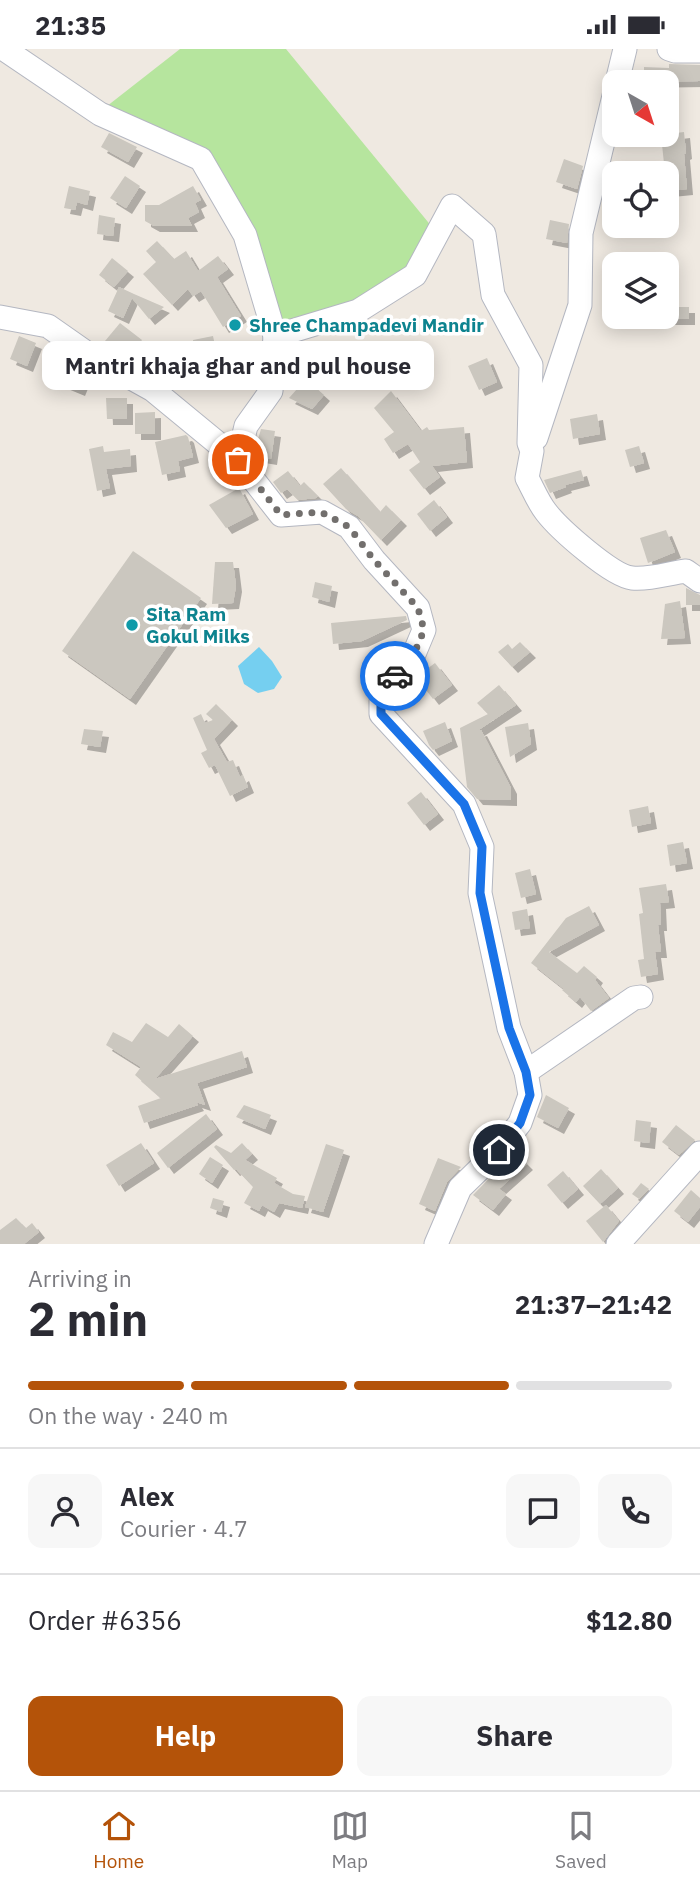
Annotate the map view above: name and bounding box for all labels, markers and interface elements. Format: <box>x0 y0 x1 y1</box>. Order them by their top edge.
text: 21:35 <box>35 8 106 42</box>
north arrow <box>602 70 679 147</box>
map controls <box>602 70 679 329</box>
button: locate <box>602 161 679 238</box>
button: layers <box>602 252 679 329</box>
place label: Shree Champadevi Mandir <box>249 313 484 337</box>
marker: Shree Champadevi Mandir <box>227 317 243 333</box>
callout: Mantri khaja ghar and pul house <box>42 341 434 390</box>
text: Mantri khaja ghar and pul house <box>65 350 411 380</box>
pin <box>208 430 268 490</box>
icon: bag <box>219 441 257 479</box>
place label: Sita Ram Gokul Milks <box>146 602 250 648</box>
marker: Sita Ram Gokul Milks <box>124 617 140 633</box>
courier <box>360 641 430 711</box>
icon: car <box>376 657 414 695</box>
pin <box>469 1120 529 1180</box>
icon: home <box>480 1131 518 1169</box>
text: Arriving in <box>28 1263 132 1293</box>
text: 21:37–21:42 <box>515 1287 672 1321</box>
text: 2 min <box>28 1289 148 1349</box>
text: On the way · 240 m <box>28 1400 228 1430</box>
button: person <box>28 1474 102 1548</box>
button: chat <box>506 1474 580 1548</box>
button: phone <box>598 1474 672 1548</box>
text: Alex <box>120 1479 174 1513</box>
text: Courier · 4.7 <box>120 1513 248 1543</box>
text: Order #6356 <box>28 1603 182 1637</box>
text: $12.80 <box>586 1603 672 1637</box>
button: Help <box>28 1696 343 1776</box>
button: Share <box>357 1696 672 1776</box>
tab: Home <box>93 1807 144 1873</box>
tab: Map <box>331 1807 369 1873</box>
tab: Saved <box>555 1807 607 1873</box>

